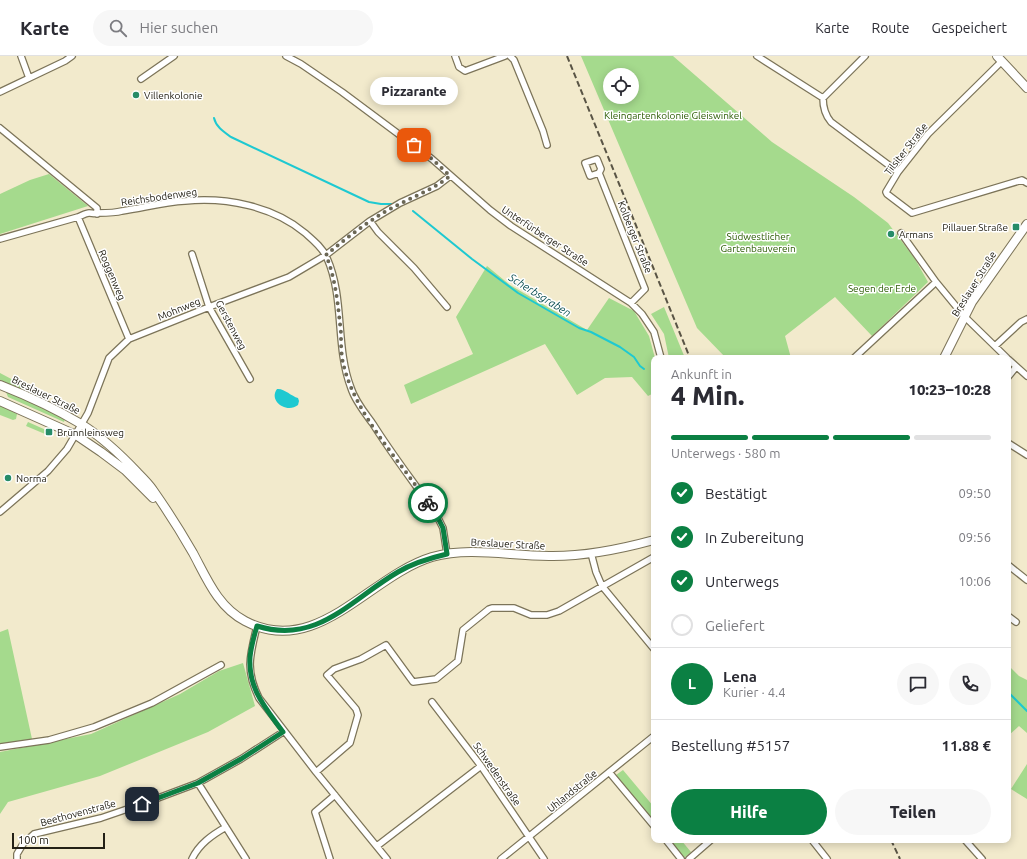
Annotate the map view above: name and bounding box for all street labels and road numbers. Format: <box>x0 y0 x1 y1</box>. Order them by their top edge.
street label: Tilsiter Straße <box>882 121 930 177</box>
street label: Reichsbodenweg <box>120 186 198 208</box>
street label: Kolberger Straße <box>616 199 654 275</box>
street label: Unterfürberger Straße <box>500 204 590 268</box>
street label: Roggenweg <box>96 248 128 302</box>
street label: Breslauer Straße <box>950 249 998 319</box>
street label: Mohnweg <box>156 295 202 323</box>
street label: Gerstenweg <box>213 298 249 352</box>
street label: Breslauer Straße <box>10 374 82 416</box>
street label: Breslauer Straße <box>470 537 546 551</box>
street label: Schwedenstraße <box>471 740 523 808</box>
street label: Uhlandstraße <box>545 768 599 814</box>
street label: Beethovenstraße <box>39 798 117 828</box>

